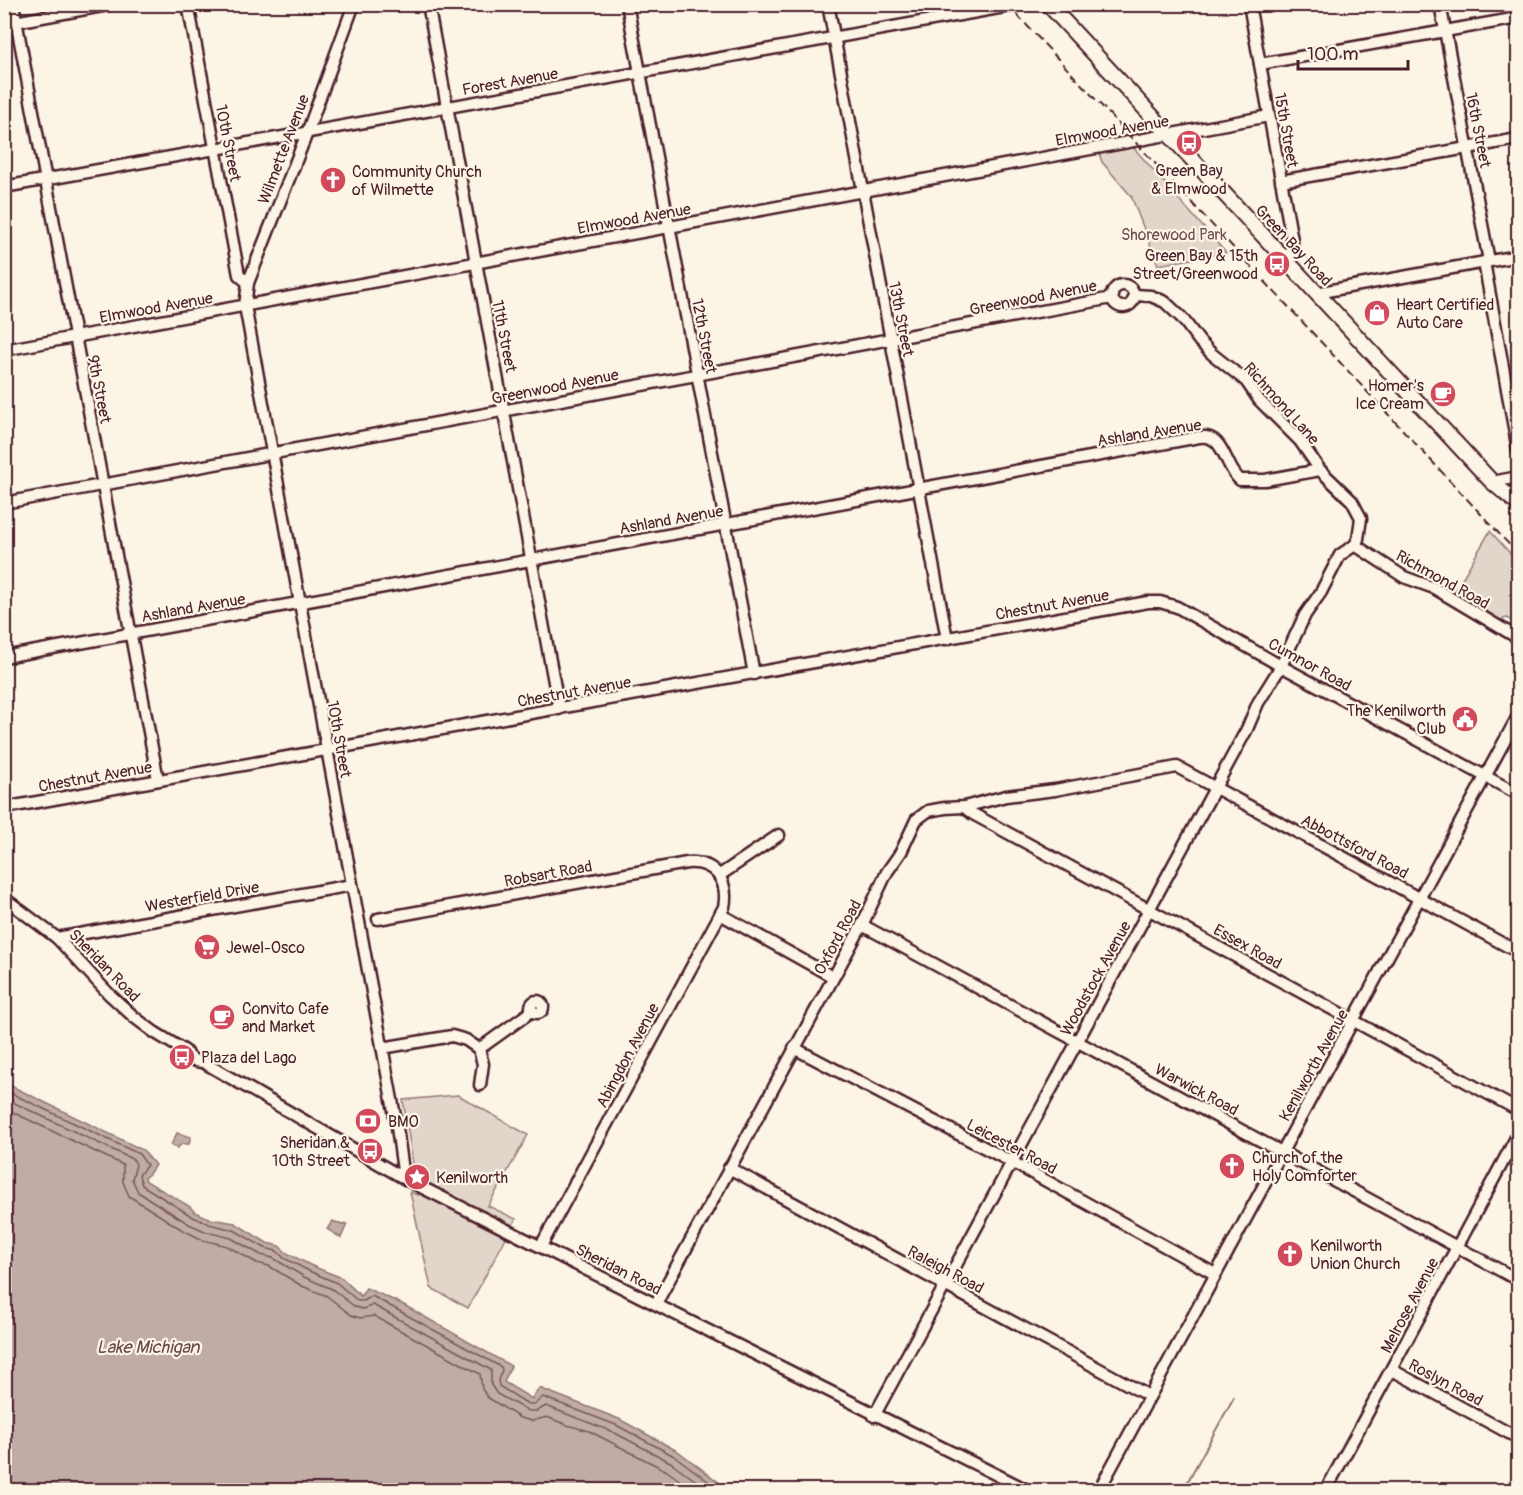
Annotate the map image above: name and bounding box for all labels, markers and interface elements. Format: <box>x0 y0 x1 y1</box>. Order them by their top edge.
scale bar <box>1298 33 1408 71</box>
text: 100 m <box>1307 43 1359 66</box>
street label: Forest Avenue <box>461 64 560 100</box>
street label: 15th Street <box>1270 91 1303 170</box>
street label: 16th Street <box>1461 91 1495 170</box>
street label: Wilmette Avenue <box>254 92 314 207</box>
street label: 10th Street <box>211 103 245 184</box>
street label: Elmwood Avenue <box>1054 111 1171 151</box>
bus stop icon: Green Bay & Elmwood <box>1174 128 1204 158</box>
place label: Green Bay & Elmwood <box>1151 161 1227 199</box>
place label: Community Church of Wilmette <box>352 162 482 200</box>
church icon: Community Church of Wilmette <box>318 165 348 195</box>
street label: Elmwood Avenue <box>576 199 693 239</box>
street label: Green Bay Road <box>1251 201 1336 291</box>
park label: Shorewood Park <box>1121 225 1227 245</box>
place label: Green Bay & 15th Street/Greenwood <box>1133 246 1258 284</box>
bus stop icon: Green Bay & 15th Street/Greenwood <box>1262 249 1292 279</box>
street label: Greenwood Avenue <box>968 276 1099 320</box>
street label: 13th Street <box>884 280 918 359</box>
street label: Elmwood Avenue <box>98 288 215 328</box>
place label: Heart Certified Auto Care <box>1396 295 1494 333</box>
street label: 12th Street <box>687 297 721 376</box>
street label: 11th Street <box>487 298 521 375</box>
shop icon: Heart Certified Auto Care <box>1362 298 1392 328</box>
street label: 9th Street <box>83 353 116 426</box>
street label: Richmond Lane <box>1239 358 1323 449</box>
street label: Greenwood Avenue <box>490 365 621 409</box>
place label: Homer's Ice Cream <box>1355 376 1424 414</box>
cafe icon: Homer's Ice Cream <box>1428 379 1458 409</box>
street label: Ashland Avenue <box>1096 415 1203 451</box>
street label: Ashland Avenue <box>618 501 725 539</box>
street label: Richmond Road <box>1392 546 1493 614</box>
street label: Chestnut Avenue <box>994 585 1111 625</box>
street label: Ashland Avenue <box>140 589 247 627</box>
street label: Cumnor Road <box>1264 634 1355 696</box>
street label: Chestnut Avenue <box>516 672 633 712</box>
street label: 10th Street <box>322 699 356 780</box>
place label: The Kenilworth Club <box>1346 701 1446 739</box>
public building icon: The Kenilworth Club <box>1450 704 1480 734</box>
street label: Chestnut Avenue <box>37 757 154 797</box>
street label: Abbottsford Road <box>1297 810 1412 884</box>
street label: Robsart Road <box>503 856 594 892</box>
street label: Westerfield Drive <box>144 877 261 917</box>
street label: Oxford Road <box>810 897 866 978</box>
street label: Woodstock Avenue <box>1056 917 1136 1039</box>
street label: Essex Road <box>1210 920 1285 974</box>
street label: Sheridan Road <box>65 925 144 1006</box>
supermarket icon: Jewel-Osco <box>192 932 222 962</box>
place label: Jewel-Osco <box>226 938 305 958</box>
place label: Convito Cafe and Market <box>242 999 329 1037</box>
street label: Abingdon Avenue <box>592 1000 664 1111</box>
cafe icon: Convito Cafe and Market <box>207 1002 237 1032</box>
street label: Kenilworth Avenue <box>1275 1006 1353 1125</box>
bus stop icon: Plaza del Lago <box>167 1042 197 1072</box>
place label: Plaza del Lago <box>201 1048 297 1068</box>
street label: Warwick Road <box>1151 1059 1242 1120</box>
bank icon: BMO <box>353 1106 383 1136</box>
place label: BMO <box>388 1112 419 1132</box>
street label: Leicester Road <box>963 1115 1060 1179</box>
place label: Sheridan & 10th Street <box>272 1133 351 1171</box>
bus stop icon: Sheridan & 10th Street <box>355 1136 385 1166</box>
place label: Church of the Holy Comforter <box>1252 1148 1357 1186</box>
church icon: Church of the Holy Comforter <box>1217 1151 1247 1181</box>
place icon: Kenilworth <box>402 1162 432 1192</box>
place label: Kenilworth <box>436 1168 508 1188</box>
place label: Kenilworth Union Church <box>1310 1236 1400 1274</box>
church icon: Kenilworth Union Church <box>1275 1239 1305 1269</box>
street label: Sheridan Road <box>572 1240 665 1300</box>
street label: Raleigh Road <box>904 1241 987 1298</box>
street label: Melrose Avenue <box>1376 1254 1443 1356</box>
water label: Lake Michigan <box>96 1336 200 1359</box>
street label: Roslyn Road <box>1405 1355 1486 1411</box>

